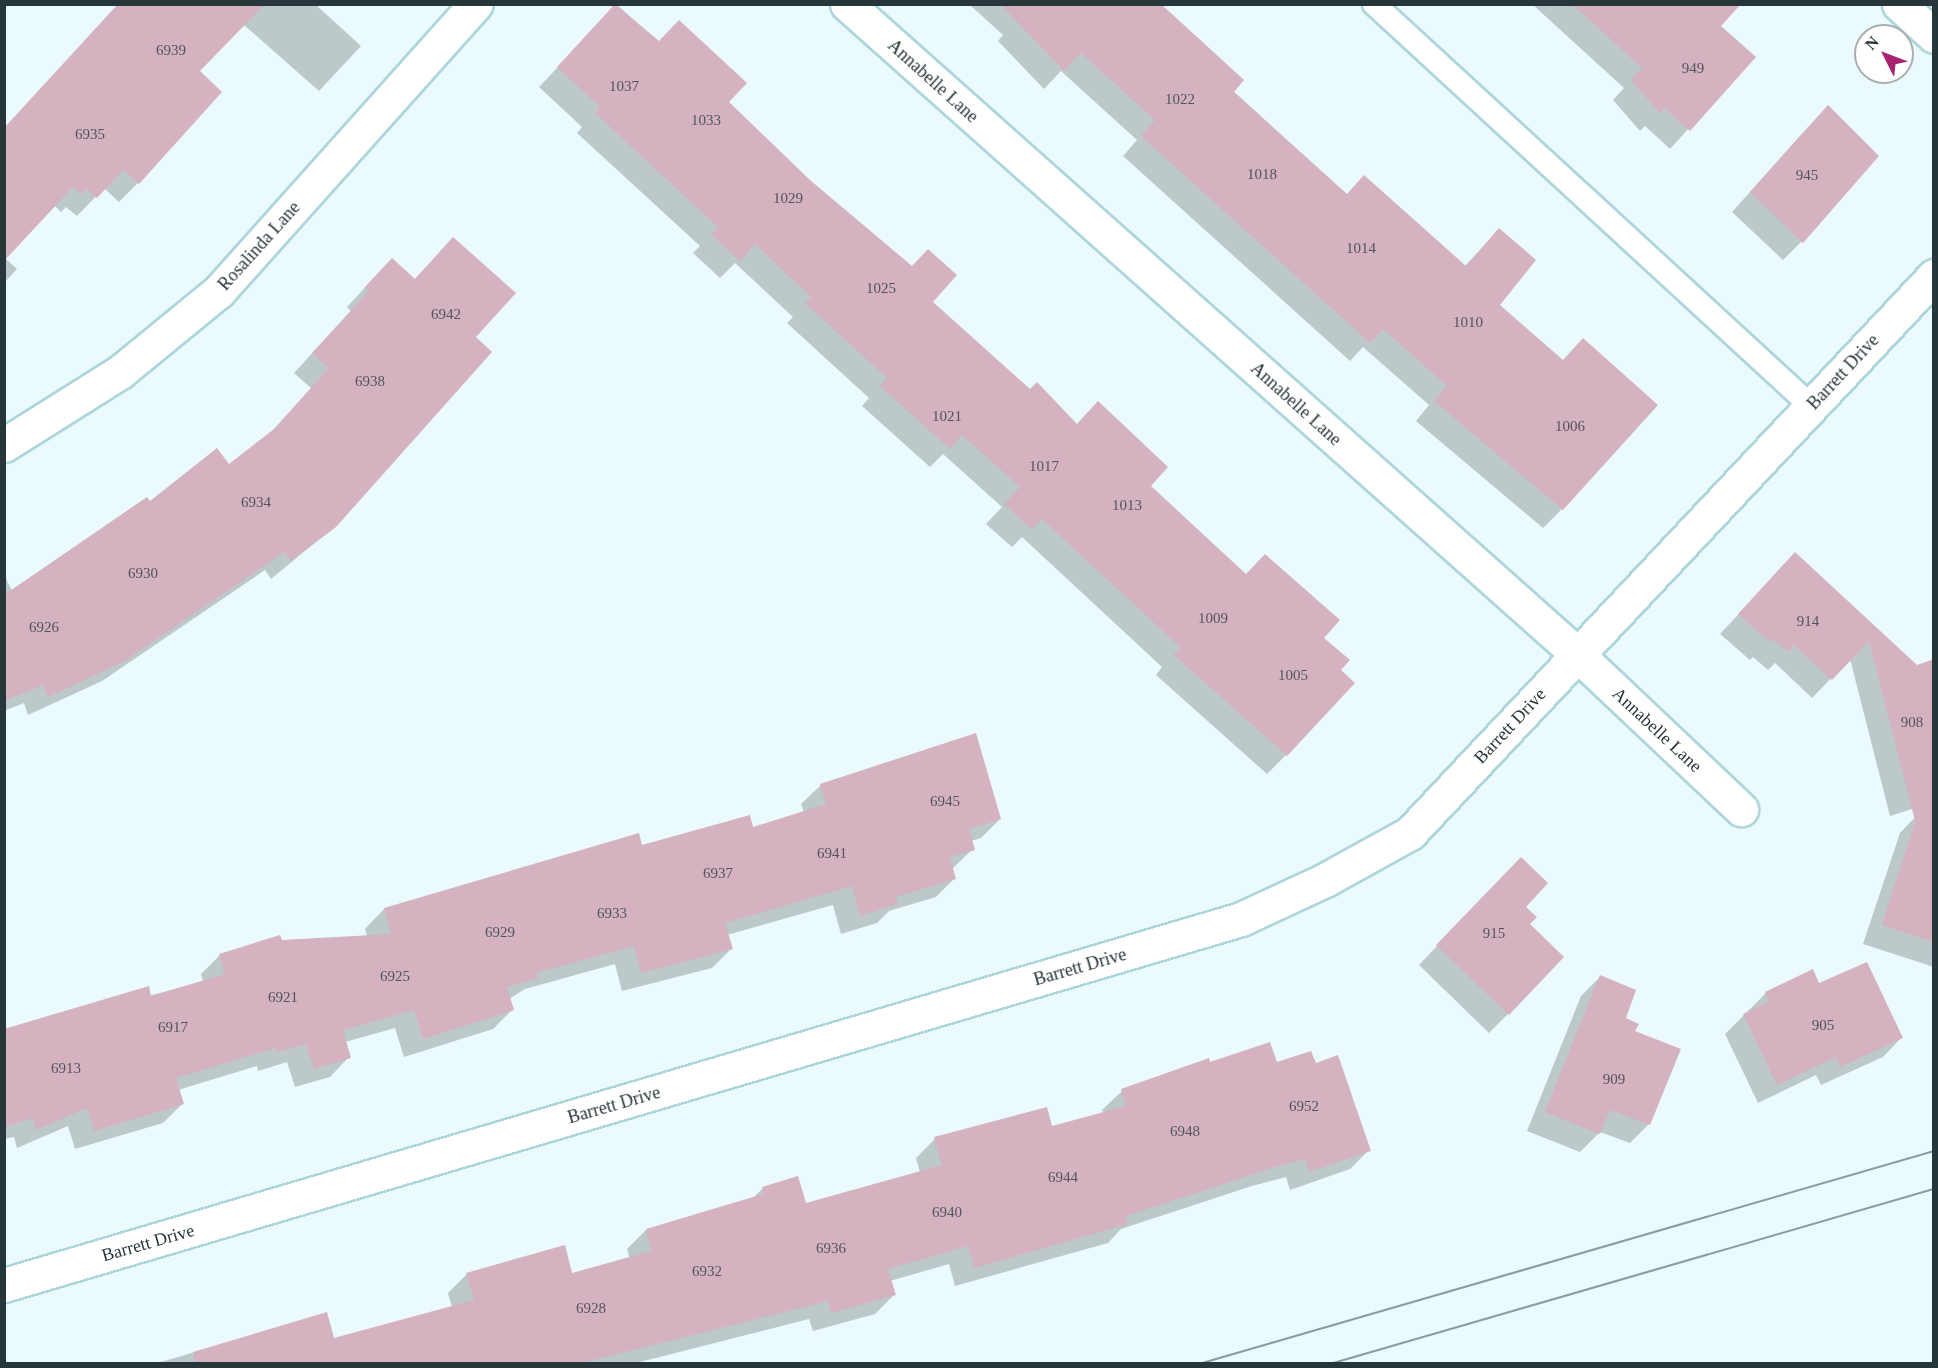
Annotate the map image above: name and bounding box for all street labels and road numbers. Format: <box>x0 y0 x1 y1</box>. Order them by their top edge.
street label: Annabelle Lane <box>883 35 983 127</box>
street label: Rosalinda Lane <box>213 197 305 295</box>
street label: Barrett Drive <box>1803 330 1883 414</box>
street label: Annabelle Lane <box>1246 358 1346 450</box>
street label: Annabelle Lane <box>1608 683 1706 777</box>
street label: Barrett Drive <box>1470 684 1550 768</box>
street label: Barrett Drive <box>1031 943 1129 991</box>
street label: Barrett Drive <box>565 1081 663 1129</box>
street label: Barrett Drive <box>99 1219 197 1267</box>

